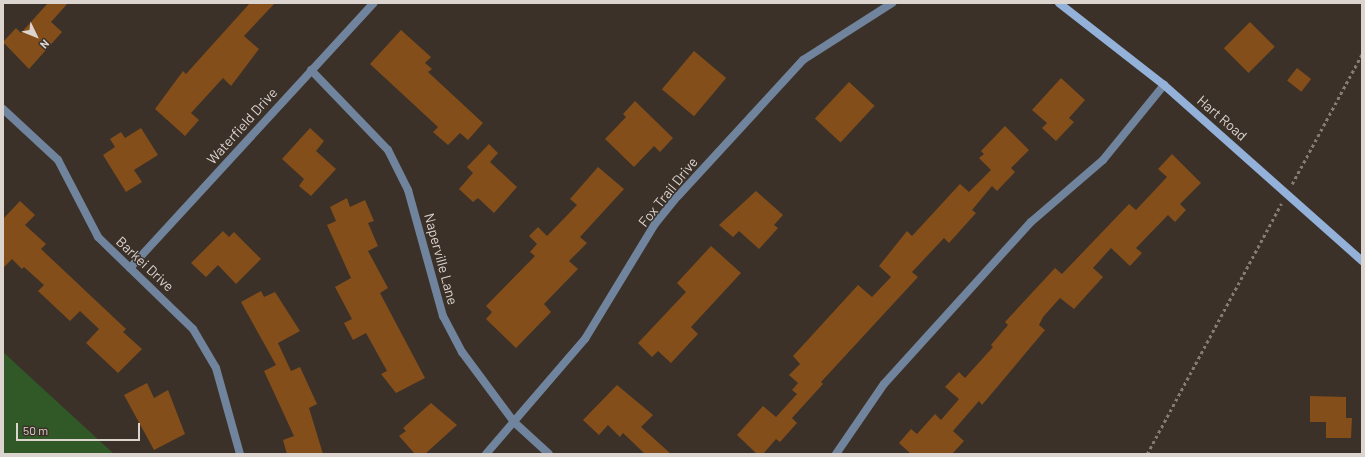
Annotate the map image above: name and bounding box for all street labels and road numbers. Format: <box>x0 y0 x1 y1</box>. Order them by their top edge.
street label: Waterfield Drive <box>203 84 281 168</box>
street label: Hart Road <box>1194 92 1250 144</box>
street label: Fox Trail Drive <box>635 154 701 230</box>
street label: Naperville Lane <box>421 211 461 307</box>
street label: Barkei Drive <box>113 233 177 295</box>

